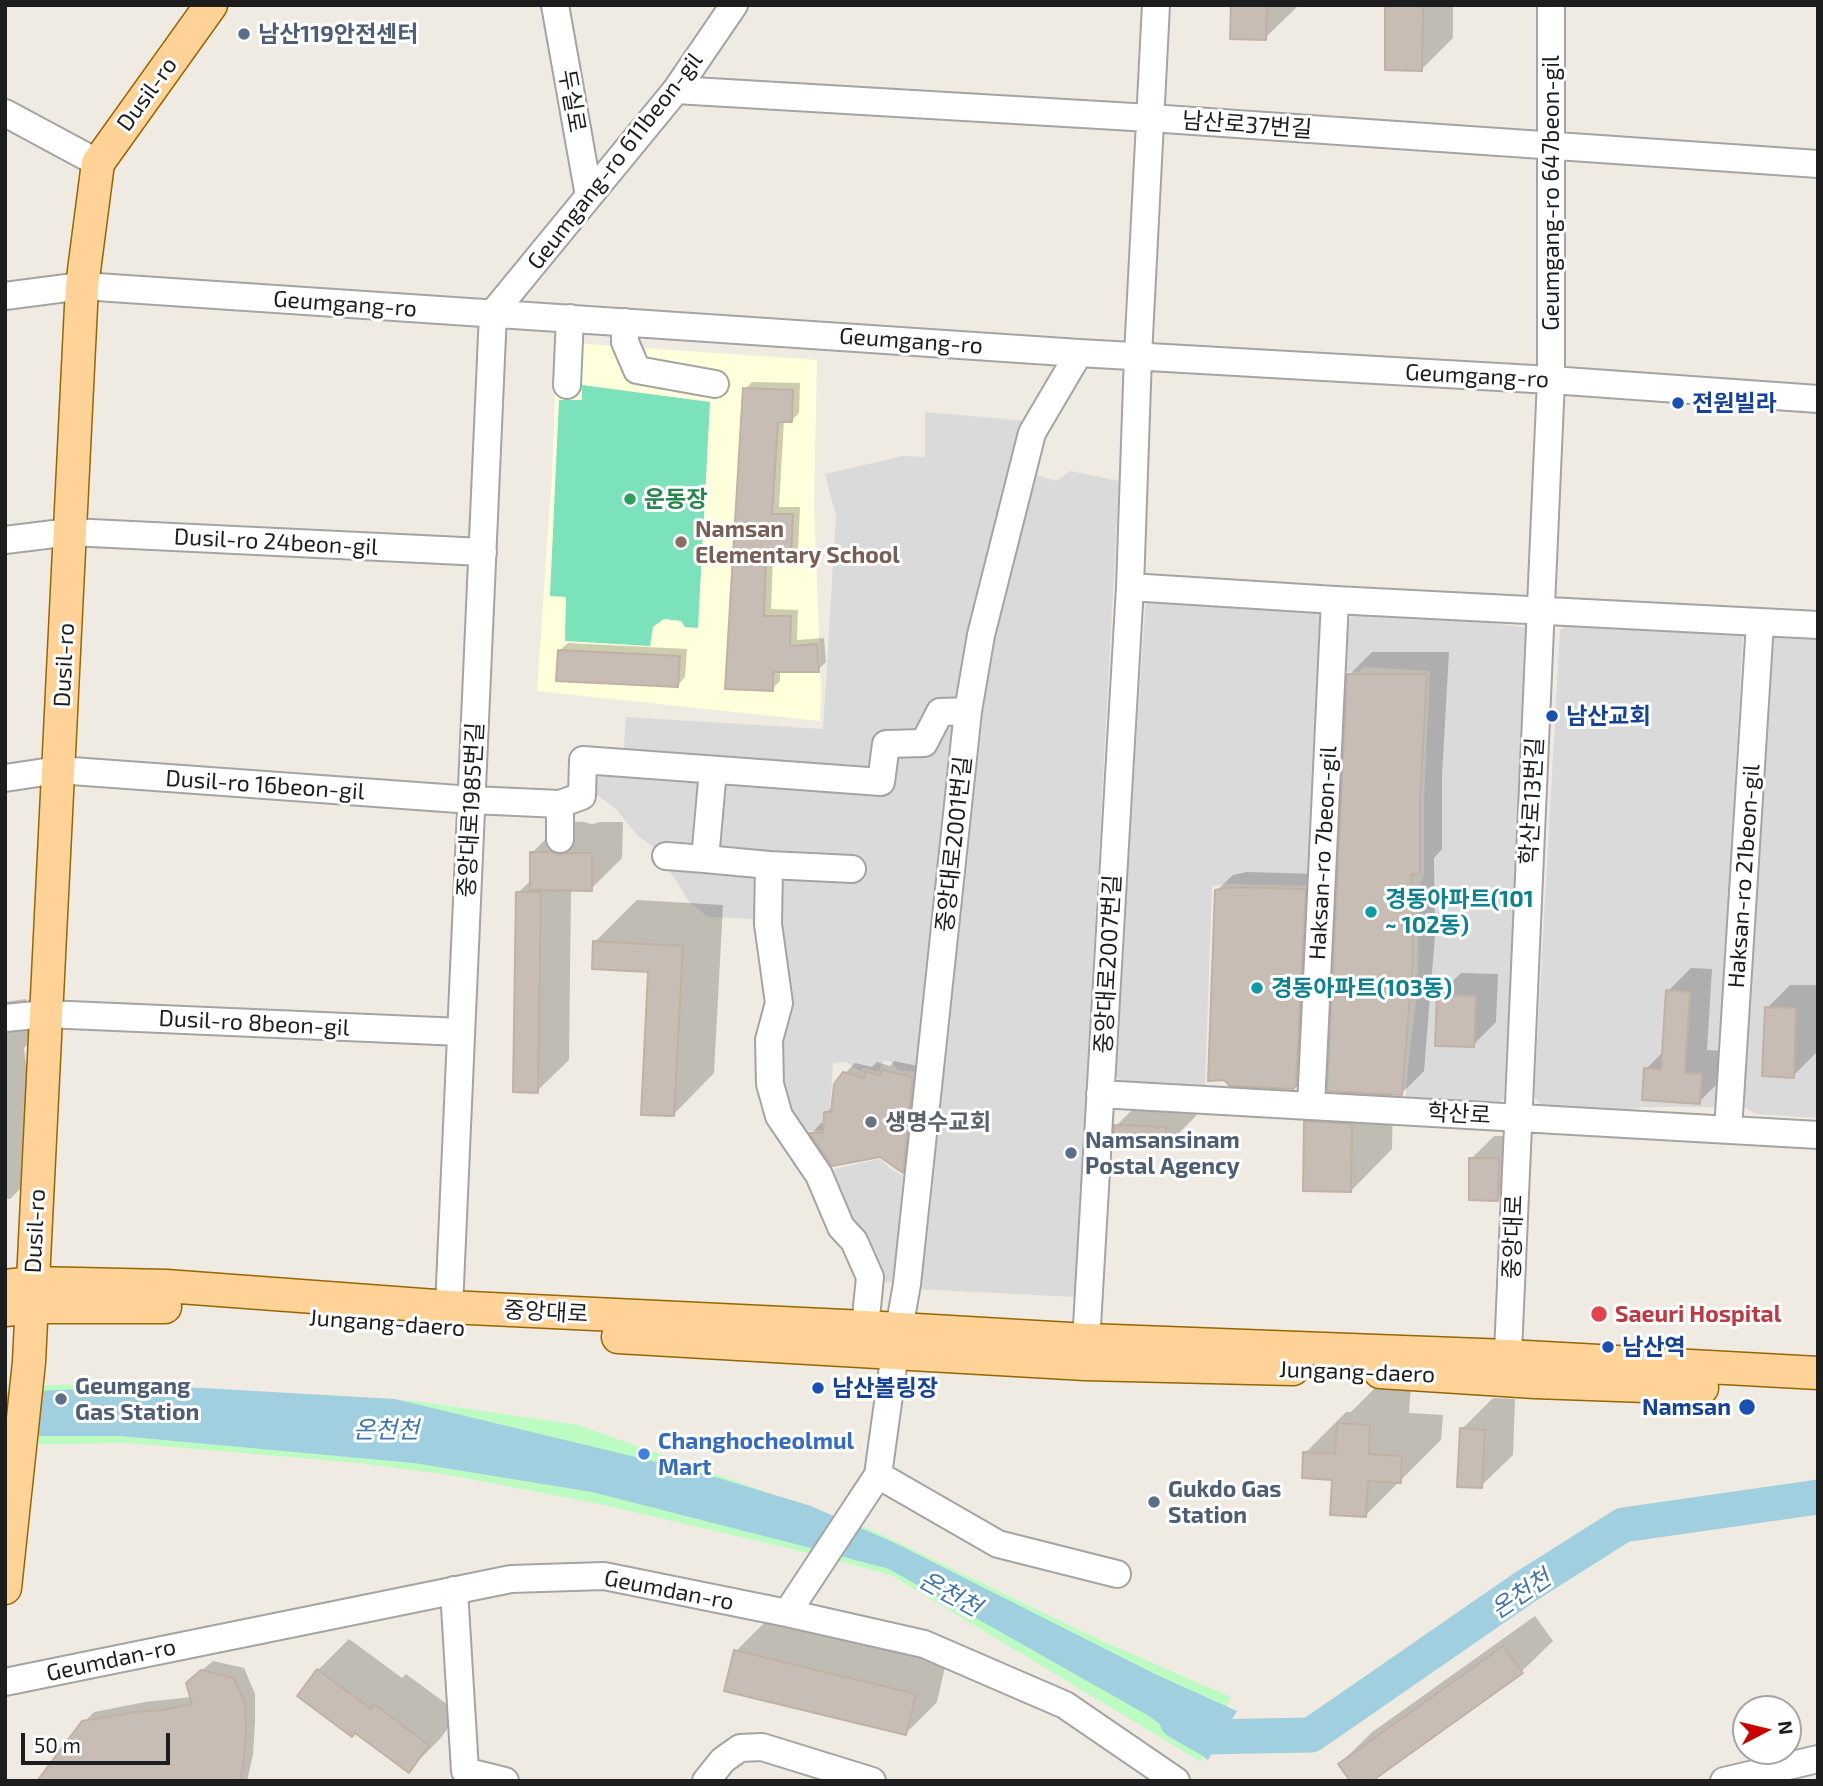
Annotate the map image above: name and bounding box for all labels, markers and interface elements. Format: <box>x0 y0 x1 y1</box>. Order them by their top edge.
place label: 남산119안전센터 <box>258 20 418 48</box>
marker: 남산119안전센터 <box>236 26 252 42</box>
street label: Geumgang-ro 611beon-gil <box>522 47 708 275</box>
street label: Dusil-ro <box>111 52 183 136</box>
street label: Geumgang-ro 647beon-gil <box>1537 55 1565 331</box>
street label: 두실로 <box>553 67 591 135</box>
street label: 남산로37번길 <box>1181 107 1313 143</box>
street label: Geumgang-ro <box>272 285 418 323</box>
street label: Geumgang-ro <box>838 322 984 360</box>
street label: Geumgang-ro <box>1404 358 1550 394</box>
place label: 전원빌라 <box>1692 389 1777 417</box>
marker: 전원빌라 <box>1670 395 1686 411</box>
place label: 운동장 <box>644 485 707 513</box>
marker: 운동장 <box>622 491 638 507</box>
place label: Namsan Elementary School <box>695 515 900 569</box>
street label: Dusil-ro 24beon-gil <box>173 523 379 561</box>
marker: Namsan Elementary School <box>673 534 689 550</box>
street label: Dusil-ro <box>48 622 80 708</box>
place label: 남산교회 <box>1566 702 1651 730</box>
marker: 남산교회 <box>1544 708 1560 724</box>
street label: 중앙대로1985번길 <box>453 722 489 898</box>
street label: 학산로13번길 <box>1515 736 1549 866</box>
street label: Haksan-ro 7beon-gil <box>1304 745 1342 961</box>
street label: 중앙대로2001번길 <box>931 755 977 933</box>
street label: Haksan-ro 21beon-gil <box>1722 763 1766 989</box>
street label: Dusil-ro 16beon-gil <box>165 764 365 806</box>
street label: 중앙대로2007번길 <box>1090 874 1126 1054</box>
place label: 경동아파트(101 ~ 102동) <box>1385 885 1534 939</box>
marker: 경동아파트(101 ~ 102동) <box>1363 904 1379 920</box>
place label: 경동아파트(103동) <box>1271 974 1452 1002</box>
marker: 경동아파트(103동) <box>1249 980 1265 996</box>
street label: Dusil-ro 8beon-gil <box>158 1004 350 1042</box>
street label: 학산로 <box>1427 1099 1491 1129</box>
place label: 생명수교회 <box>885 1108 991 1136</box>
marker: 생명수교회 <box>863 1114 879 1130</box>
place label: Namsansinam Postal Agency <box>1085 1126 1240 1180</box>
marker: Namsansinam Postal Agency <box>1063 1145 1079 1161</box>
street label: Dusil-ro <box>19 1188 51 1274</box>
street label: 중앙대로 <box>1498 1194 1528 1280</box>
street label: 중앙대로 <box>503 1296 589 1328</box>
place label: Saeuri Hospital <box>1615 1300 1781 1328</box>
street label: Jungang-daero <box>308 1304 466 1342</box>
marker: Saeuri Hospital <box>1589 1304 1609 1324</box>
place label: 남산역 <box>1622 1333 1685 1361</box>
marker: 남산역 <box>1600 1339 1616 1355</box>
street label: Jungang-daero <box>1278 1355 1436 1389</box>
place label: Geumgang Gas Station <box>75 1372 199 1426</box>
place label: 남산볼링장 <box>832 1374 938 1402</box>
marker: 남산볼링장 <box>810 1380 826 1396</box>
marker: Geumgang Gas Station <box>53 1391 69 1407</box>
place label: Namsan <box>1642 1393 1731 1421</box>
marker: Namsan <box>1737 1397 1757 1417</box>
water label: 온천천 <box>353 1416 419 1444</box>
place label: Changhocheolmul Mart <box>658 1427 854 1481</box>
marker: Changhocheolmul Mart <box>636 1446 652 1462</box>
place label: Gukdo Gas Station <box>1168 1475 1282 1529</box>
marker: Gukdo Gas Station <box>1146 1494 1162 1510</box>
street label: Geumdan-ro <box>602 1564 736 1616</box>
water label: 온천천 <box>1485 1564 1557 1624</box>
water label: 온천천 <box>914 1565 986 1623</box>
street label: Geumdan-ro <box>44 1633 178 1687</box>
north arrow <box>1732 1695 1802 1765</box>
text: N <box>1774 1719 1799 1736</box>
scale bar <box>24 1720 173 1764</box>
text: 50 m <box>34 1732 81 1757</box>

